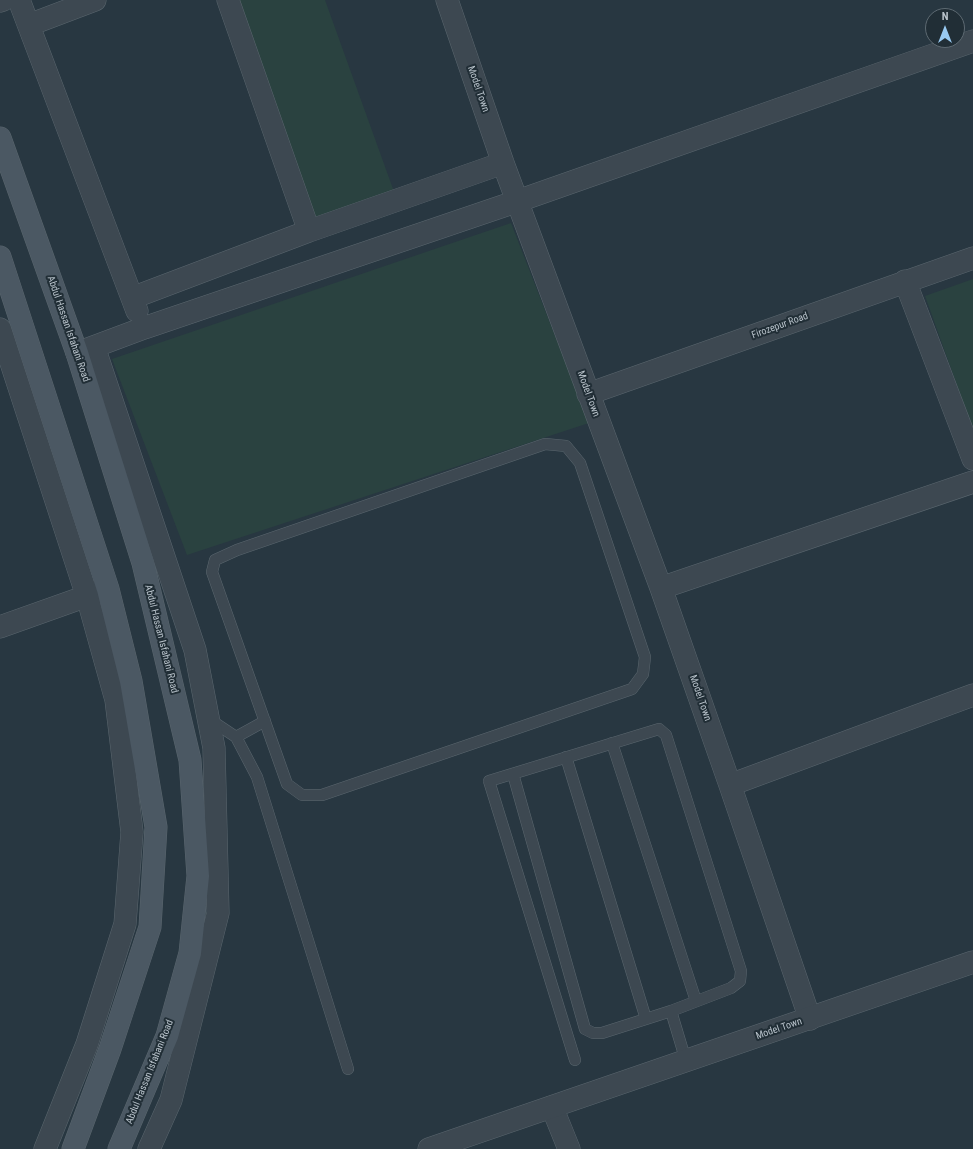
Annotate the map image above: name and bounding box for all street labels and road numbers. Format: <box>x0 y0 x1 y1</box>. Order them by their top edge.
street label: Model Town <box>465 64 491 114</box>
street label: Abdul Hassan Isfahani Road <box>44 274 92 384</box>
street label: Firozepur Road <box>750 310 810 342</box>
street label: Model Town <box>574 369 602 419</box>
street label: Abdul Hassan Isfahani Road <box>142 584 180 694</box>
street label: Model Town <box>687 673 713 723</box>
street label: Model Town <box>754 1016 804 1042</box>
street label: Abdul Hassan Isfahani Road <box>124 1018 176 1126</box>

